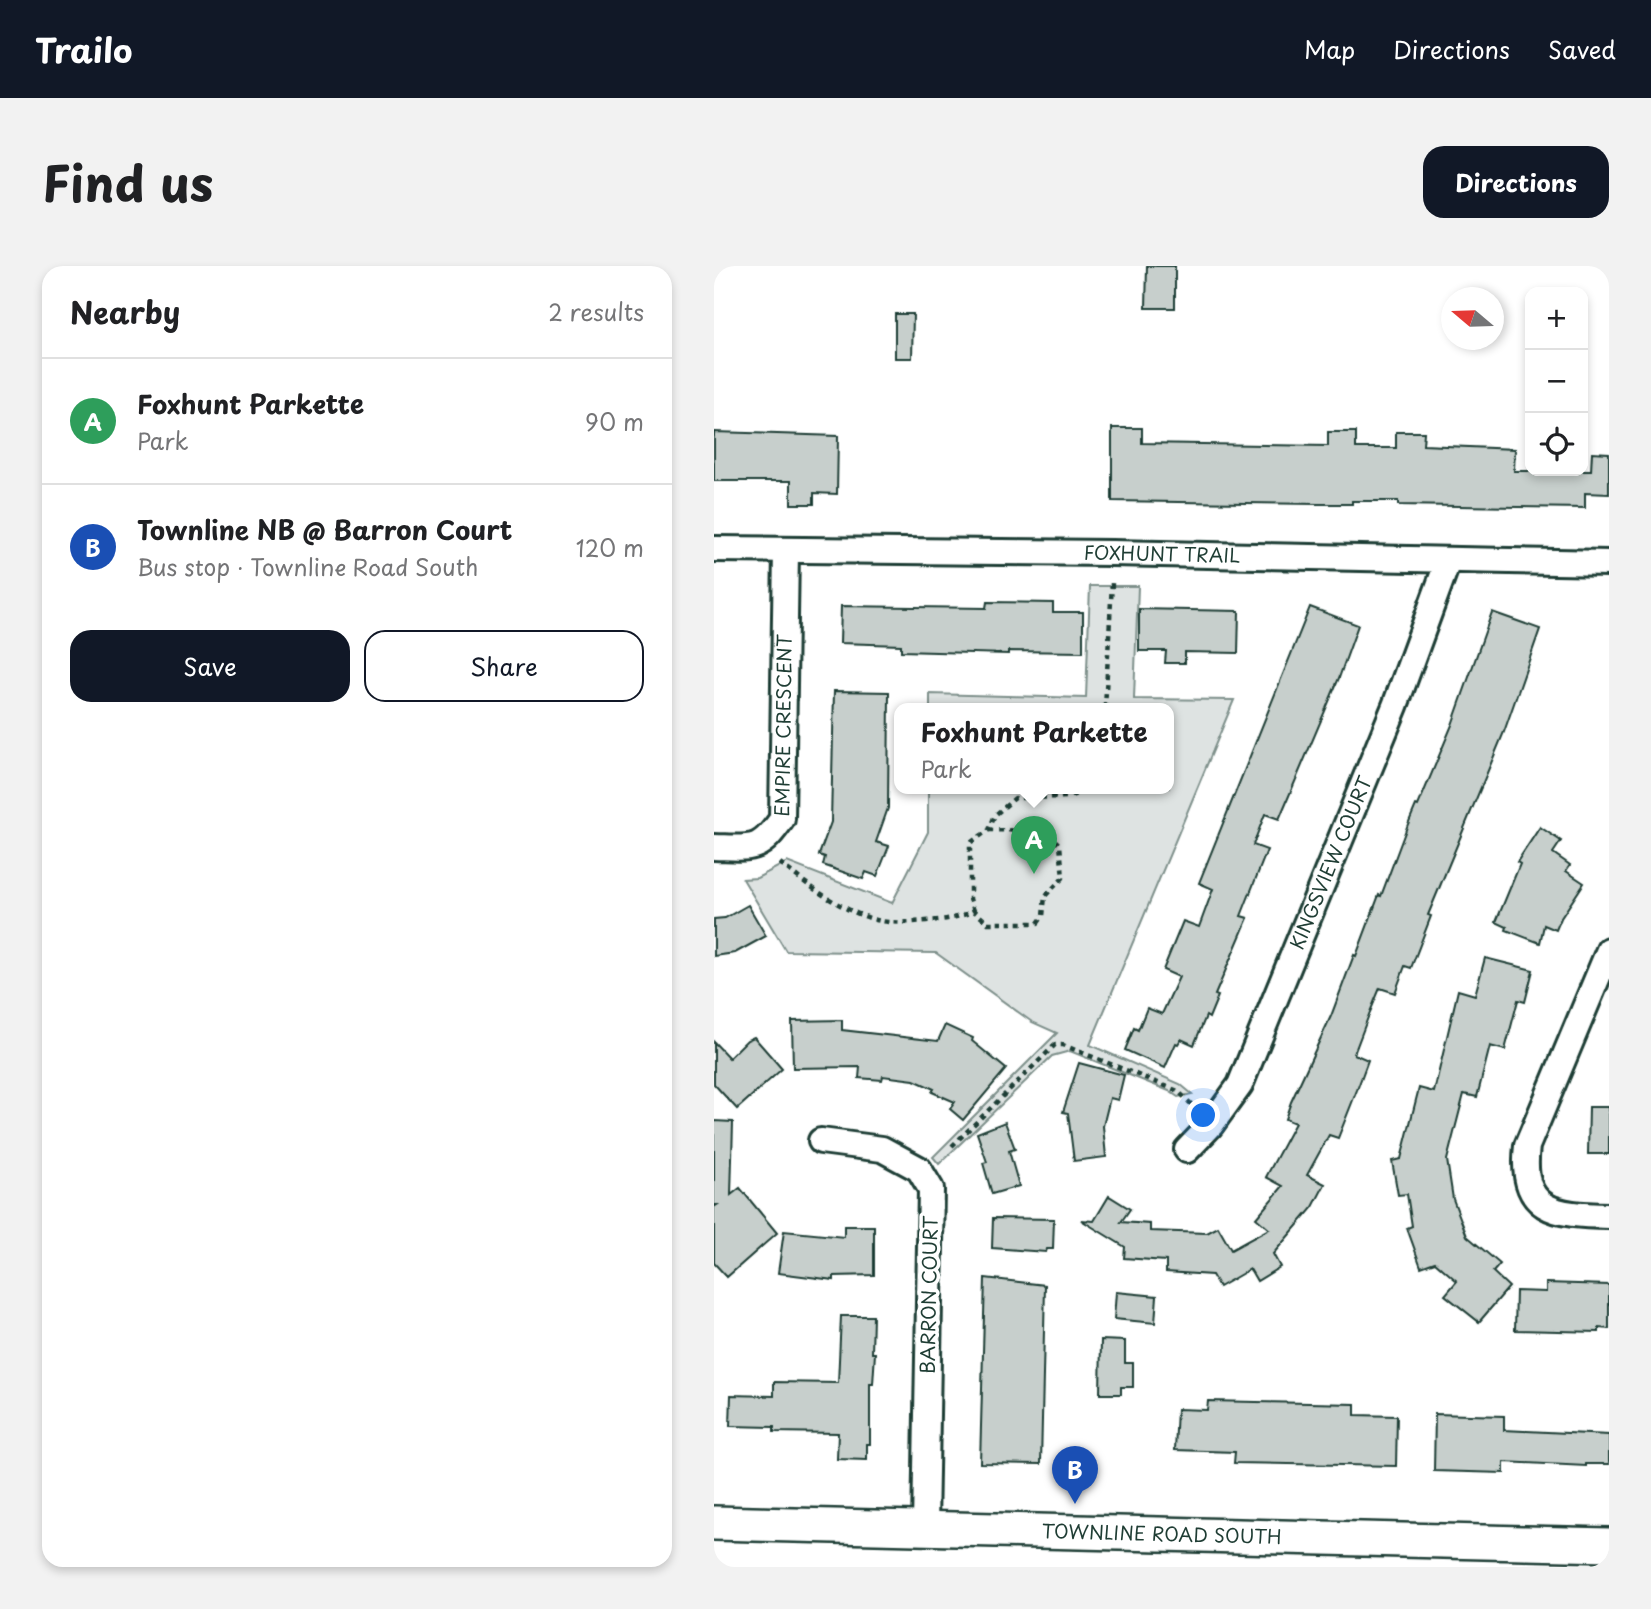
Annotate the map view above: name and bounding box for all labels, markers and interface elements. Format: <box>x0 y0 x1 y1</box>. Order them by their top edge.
text: Trailo <box>35 24 132 74</box>
text: Map <box>1304 31 1355 67</box>
text: Directions <box>1393 31 1510 67</box>
text: Saved <box>1548 31 1616 67</box>
text: Find us <box>42 145 213 219</box>
button: Directions <box>1423 146 1609 218</box>
north arrow <box>1441 287 1504 350</box>
map controls <box>1525 287 1588 476</box>
button: + <box>1525 287 1588 350</box>
text: Nearby <box>70 289 180 334</box>
text: 2 results <box>548 294 644 329</box>
button: − <box>1525 350 1588 413</box>
text: Foxhunt Parkette <box>137 384 364 423</box>
text: A <box>84 404 102 439</box>
text: 90 m <box>585 404 644 439</box>
button: locate <box>1525 413 1588 476</box>
text: Park <box>137 423 188 458</box>
text: Townline NB @ Barron Court <box>137 510 512 549</box>
text: B <box>85 530 101 565</box>
text: 120 m <box>576 530 644 565</box>
street label: FOXHUNT TRAIL <box>1083 538 1241 569</box>
text: Bus stop · Townline Road South <box>137 549 478 584</box>
button: Save <box>70 630 350 702</box>
button: Share <box>364 630 644 702</box>
street label: EMPIRE CRESCENT <box>767 634 798 817</box>
popup <box>894 703 1174 794</box>
text: Foxhunt Parkette <box>920 712 1148 751</box>
text: Park <box>920 751 972 786</box>
street label: KINGSVIEW COURT <box>1282 771 1378 954</box>
pin: A <box>1011 816 1057 874</box>
your location <box>1186 1098 1220 1132</box>
street label: BARRON COURT <box>913 1215 943 1374</box>
pin: B <box>1052 1446 1098 1504</box>
street label: TOWNLINE ROAD SOUTH <box>1042 1516 1282 1550</box>

